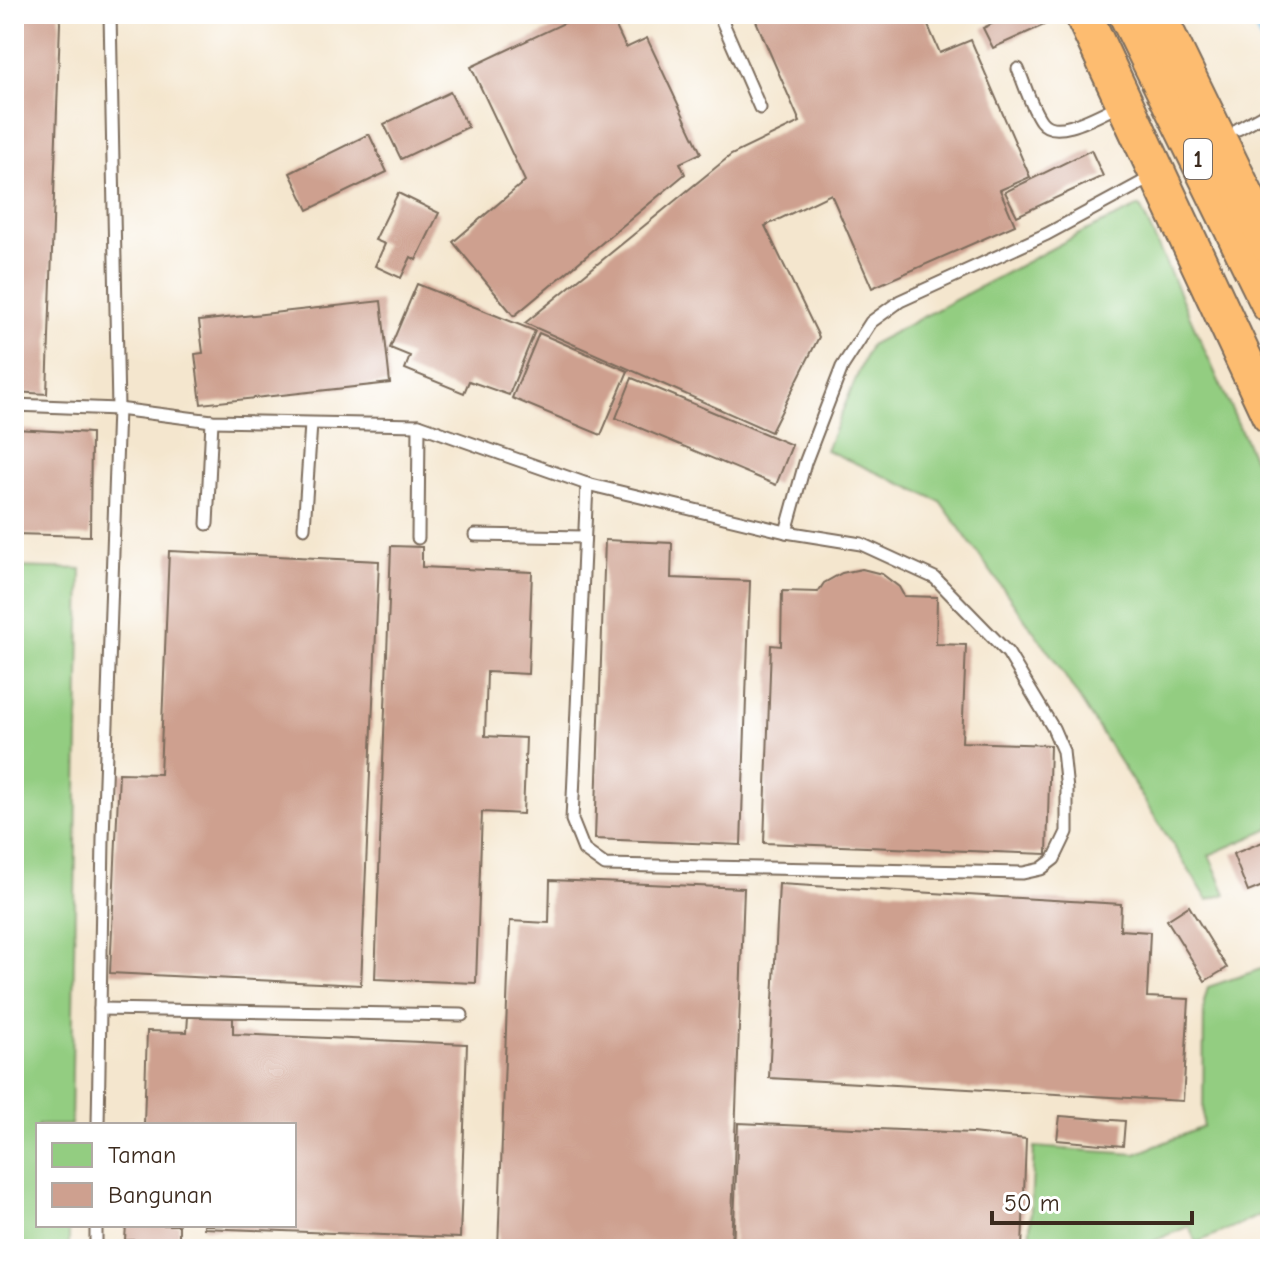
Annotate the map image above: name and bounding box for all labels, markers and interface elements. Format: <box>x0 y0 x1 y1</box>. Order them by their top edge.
road number: 1 <box>1184 139 1212 179</box>
legend <box>36 1123 296 1227</box>
text: Taman <box>108 1141 176 1169</box>
scale bar <box>992 1175 1192 1225</box>
text: Bangunan <box>108 1181 212 1209</box>
text: 50 m <box>1004 1189 1060 1217</box>

